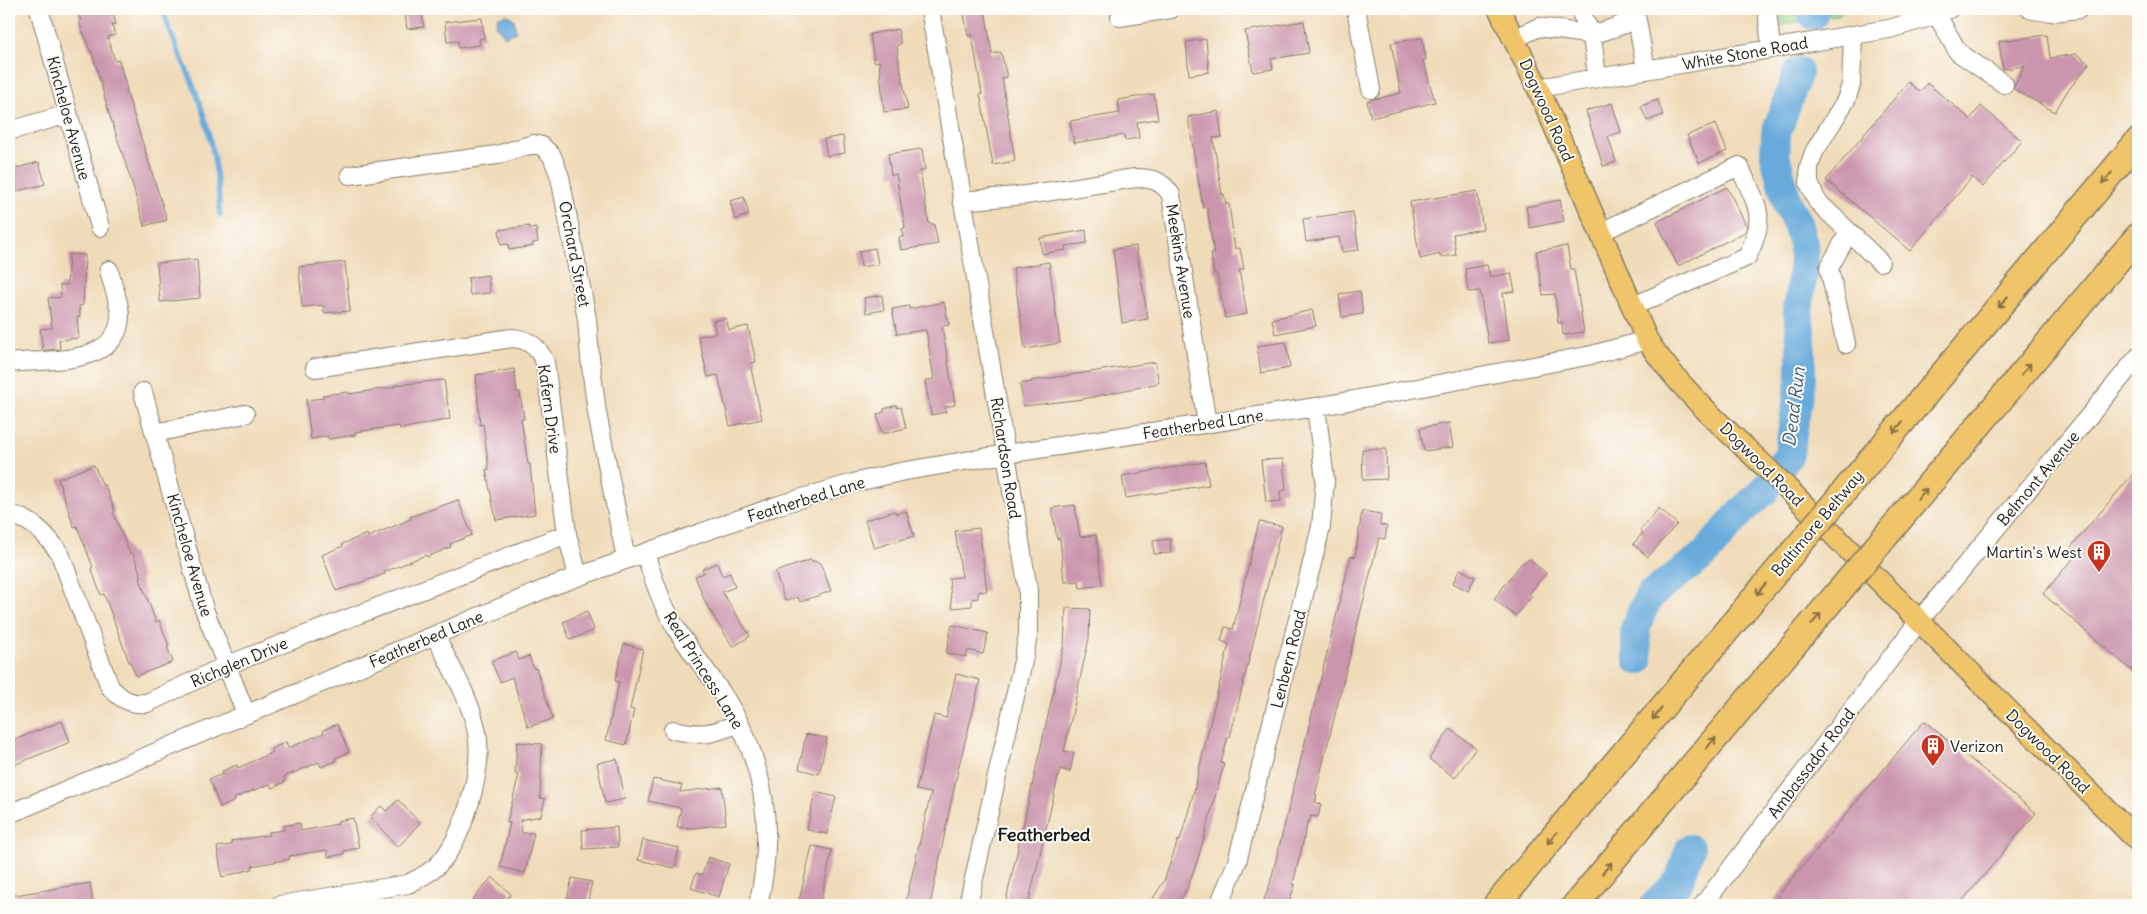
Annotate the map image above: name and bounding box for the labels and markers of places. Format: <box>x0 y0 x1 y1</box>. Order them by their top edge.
building icon: Martin's West <box>2086 539 2112 573</box>
place label: Martin's West <box>1986 542 2083 562</box>
building icon: Verizon <box>1920 733 1946 767</box>
place label: Verizon <box>1950 736 2004 756</box>

